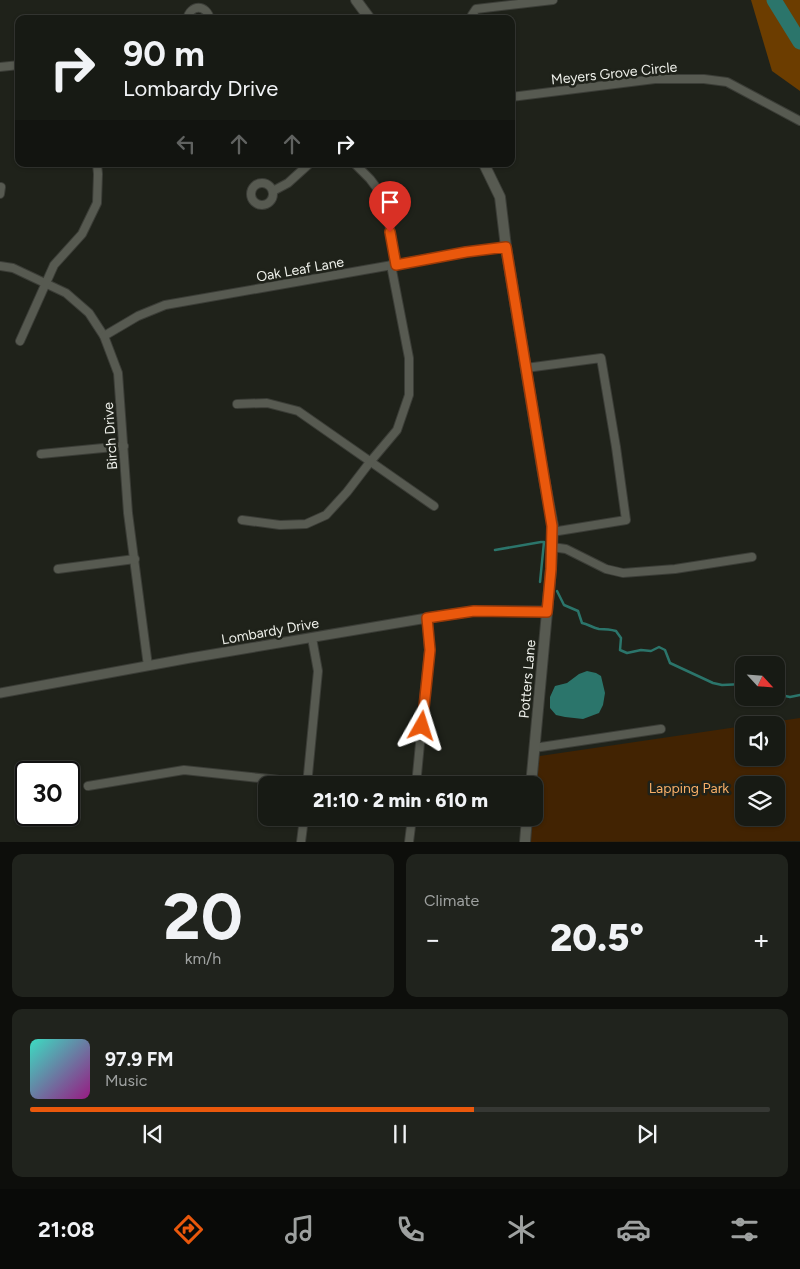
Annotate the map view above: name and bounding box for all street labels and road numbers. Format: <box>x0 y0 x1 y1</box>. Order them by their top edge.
street label: Meyers Grove Circle <box>550 58 678 89</box>
street label: Oak Leaf Lane <box>255 253 346 286</box>
street label: Birch Drive <box>100 401 121 470</box>
street label: Lombardy Drive <box>220 614 321 648</box>
street label: Potters Lane <box>516 639 539 719</box>

